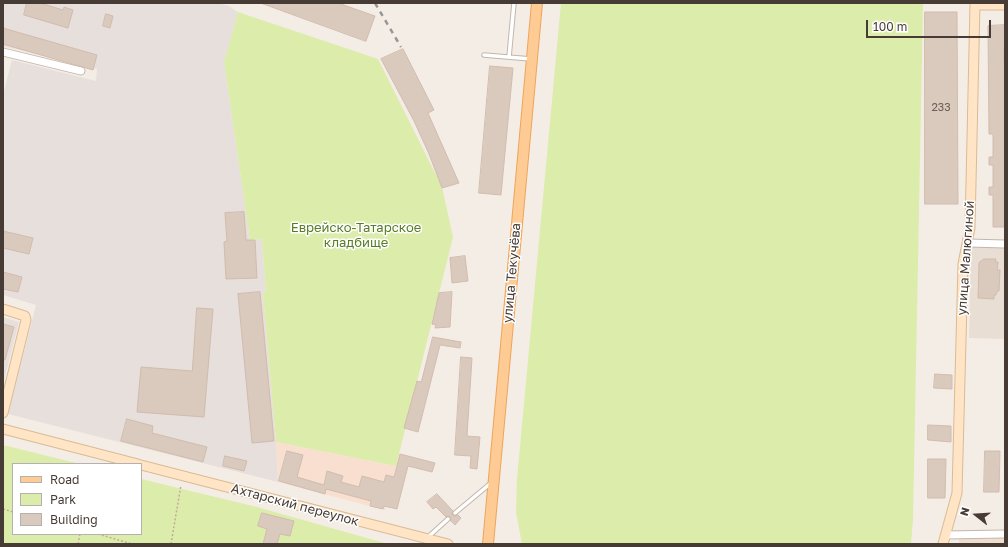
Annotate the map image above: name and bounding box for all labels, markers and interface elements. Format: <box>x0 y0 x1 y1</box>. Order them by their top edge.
scale bar <box>868 12 993 38</box>
text: 100 m <box>873 19 907 34</box>
house number: 233 <box>931 101 951 115</box>
street label: улица Малюгиной <box>954 200 978 316</box>
park label: Еврейско-Татарское кладбище <box>291 220 421 251</box>
street label: улица Текучёва <box>500 222 524 324</box>
legend <box>12 463 142 535</box>
text: Road <box>50 472 79 487</box>
street label: Ахтарский переулок <box>229 480 361 530</box>
text: Park <box>50 492 76 507</box>
north arrow <box>956 495 996 535</box>
text: N <box>957 505 971 517</box>
text: Building <box>50 512 98 527</box>

